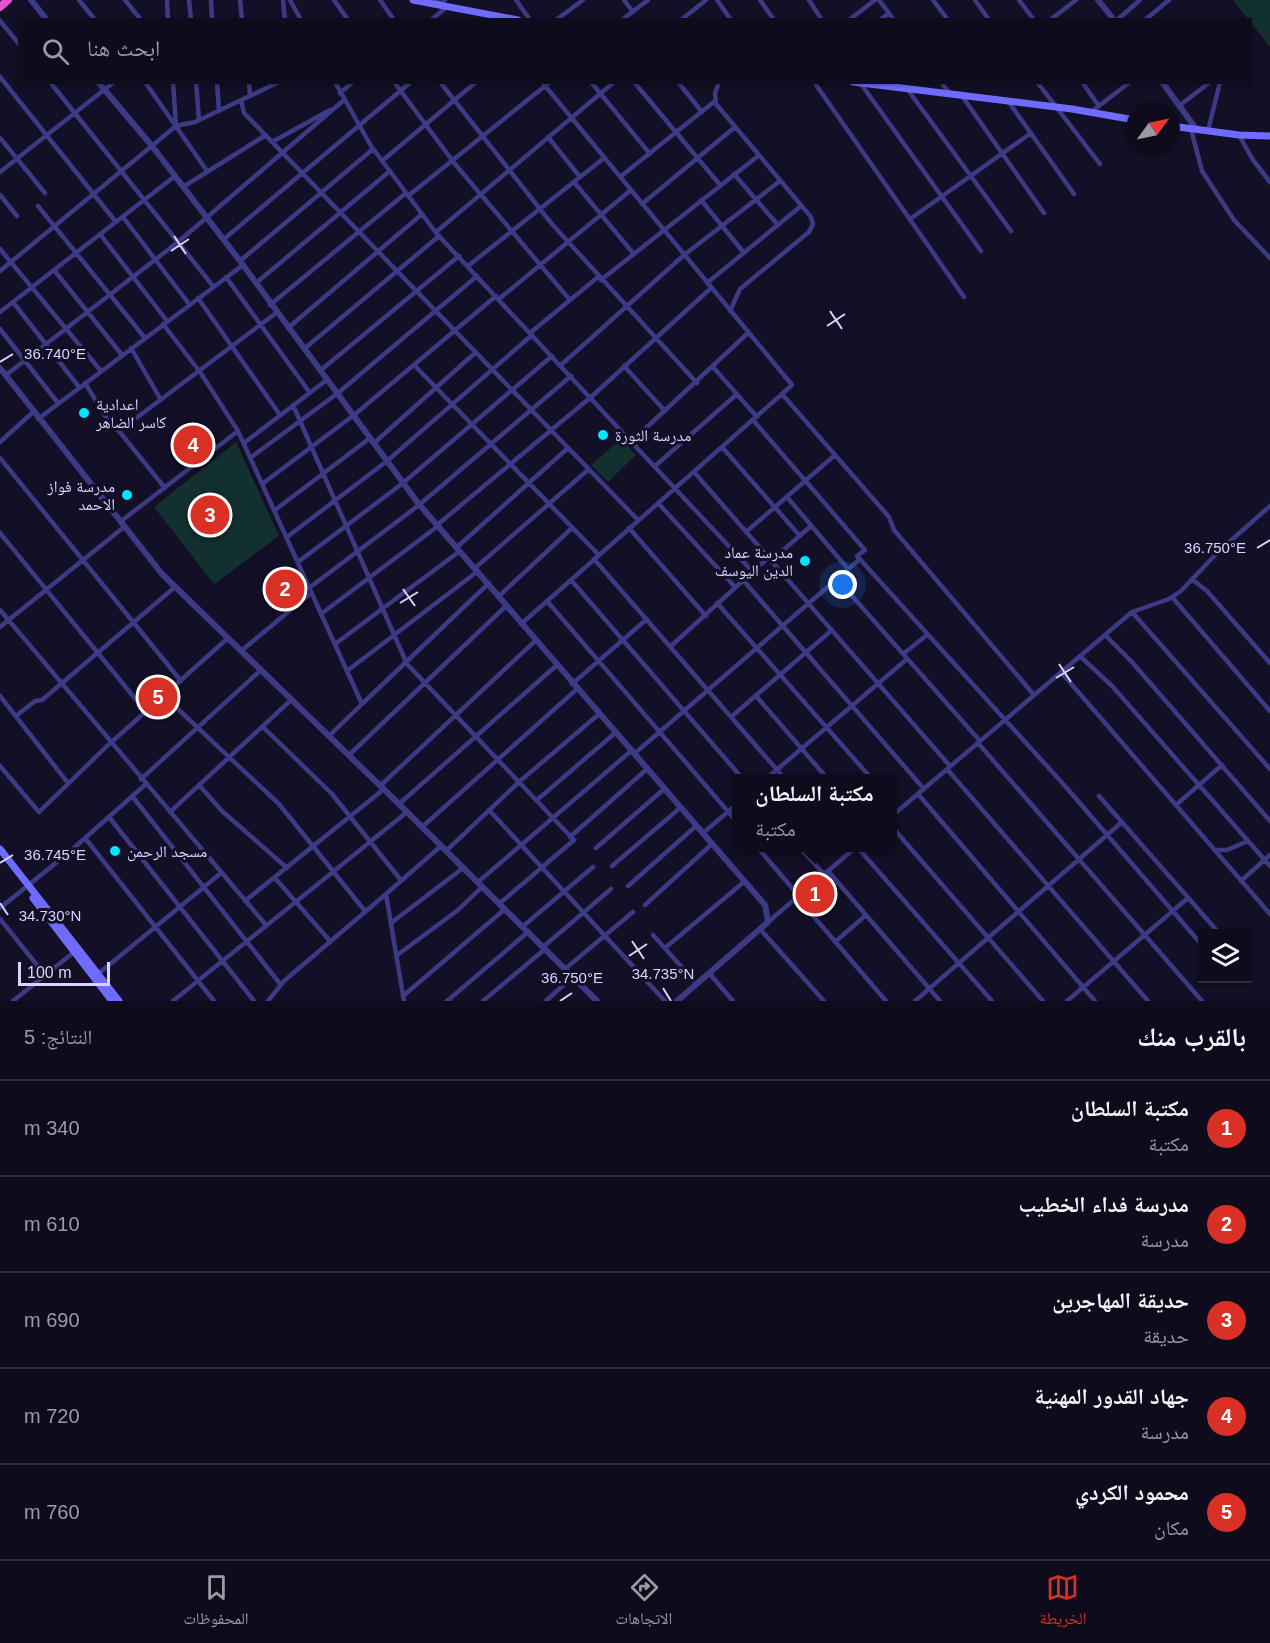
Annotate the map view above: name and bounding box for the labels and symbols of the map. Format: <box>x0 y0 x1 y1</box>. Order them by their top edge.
north arrow <box>1126 102 1180 156</box>
text: 36.740°E <box>24 345 86 362</box>
place label: اعدادية كاسر الضاهر <box>95 396 167 432</box>
marker: اعدادية كاسر الضاهر <box>77 406 91 420</box>
pin: 4 <box>174 422 212 468</box>
place label: مدرسة الثورة <box>615 427 691 445</box>
marker: مدرسة الثورة <box>596 428 610 442</box>
place label: مدرسة فواز الاحمد <box>47 478 115 513</box>
marker: مدرسة فواز الاحمد <box>120 488 134 502</box>
pin: 3 <box>190 492 230 538</box>
text: 36.750°E <box>1184 539 1246 556</box>
place label: مدرسة عماد الدين اليوسف <box>715 544 793 581</box>
marker: مدرسة عماد الدين اليوسف <box>798 554 812 568</box>
pin: 2 <box>266 566 304 612</box>
your location <box>828 570 857 599</box>
pin: 5 <box>138 674 178 720</box>
place label: مسجد الرحمن <box>127 843 207 862</box>
marker: مسجد الرحمن <box>108 844 122 858</box>
text: 36.745°E <box>24 846 86 863</box>
pin: 1 <box>796 872 834 916</box>
text: 34.730°N <box>19 907 81 924</box>
scale bar <box>18 959 110 986</box>
text: 34.735°N <box>632 965 694 982</box>
text: 36.750°E <box>541 969 603 986</box>

